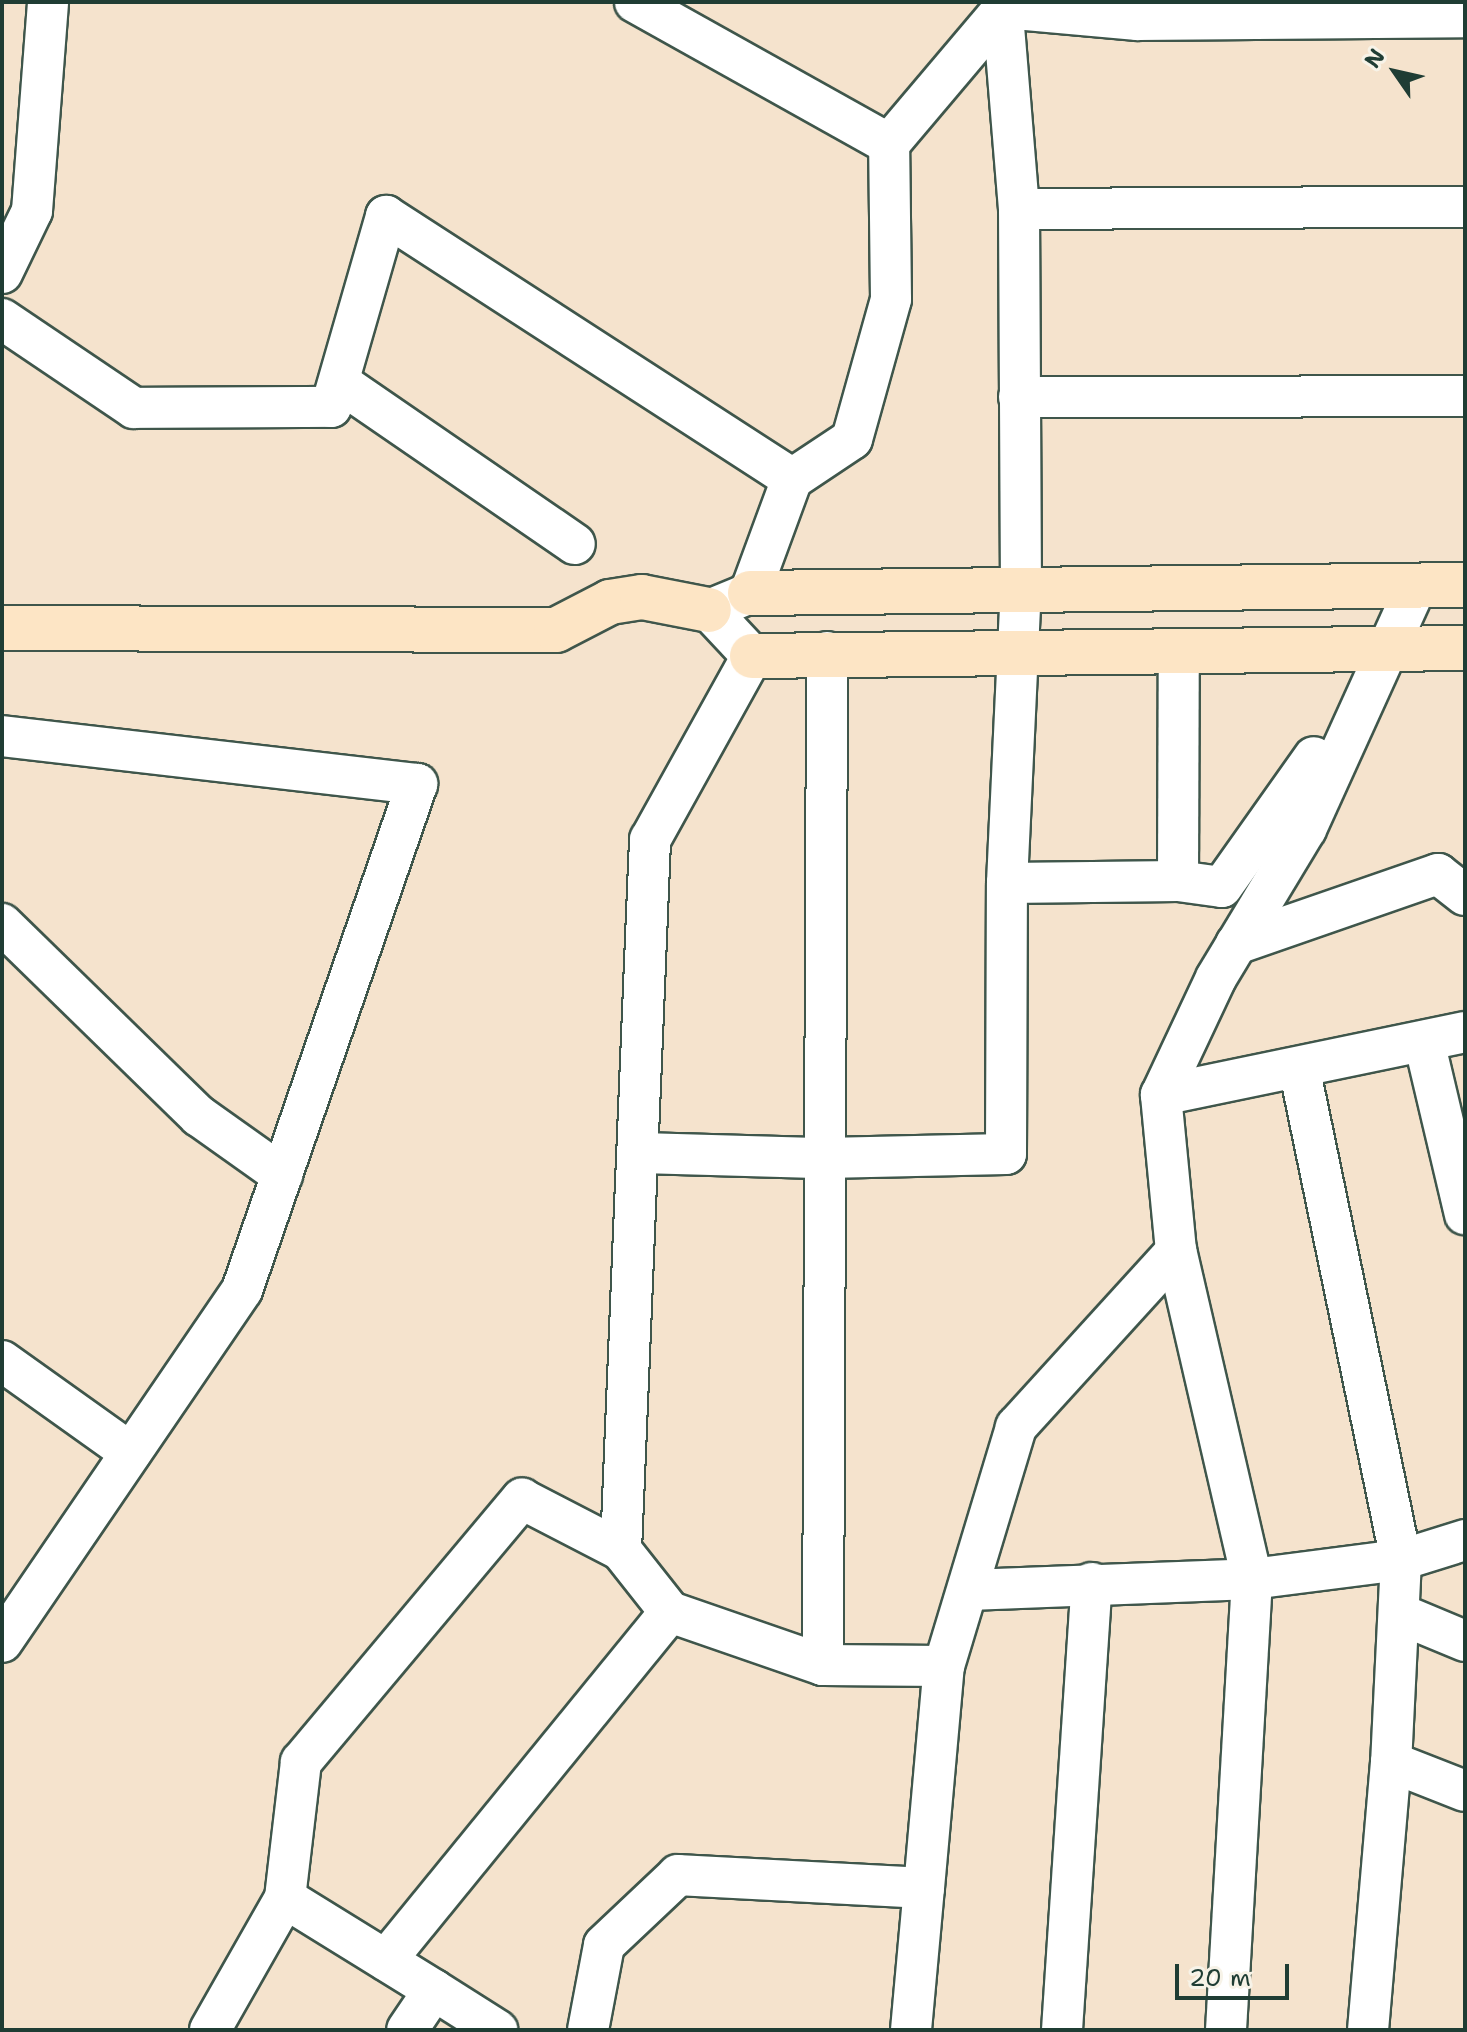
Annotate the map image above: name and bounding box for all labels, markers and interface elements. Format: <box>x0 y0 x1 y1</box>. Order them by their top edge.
north arrow <box>1355 32 1435 112</box>
text: N <box>1358 43 1392 74</box>
scale bar <box>1179 1948 1293 1998</box>
text: 20 m <box>1189 1962 1251 1994</box>

